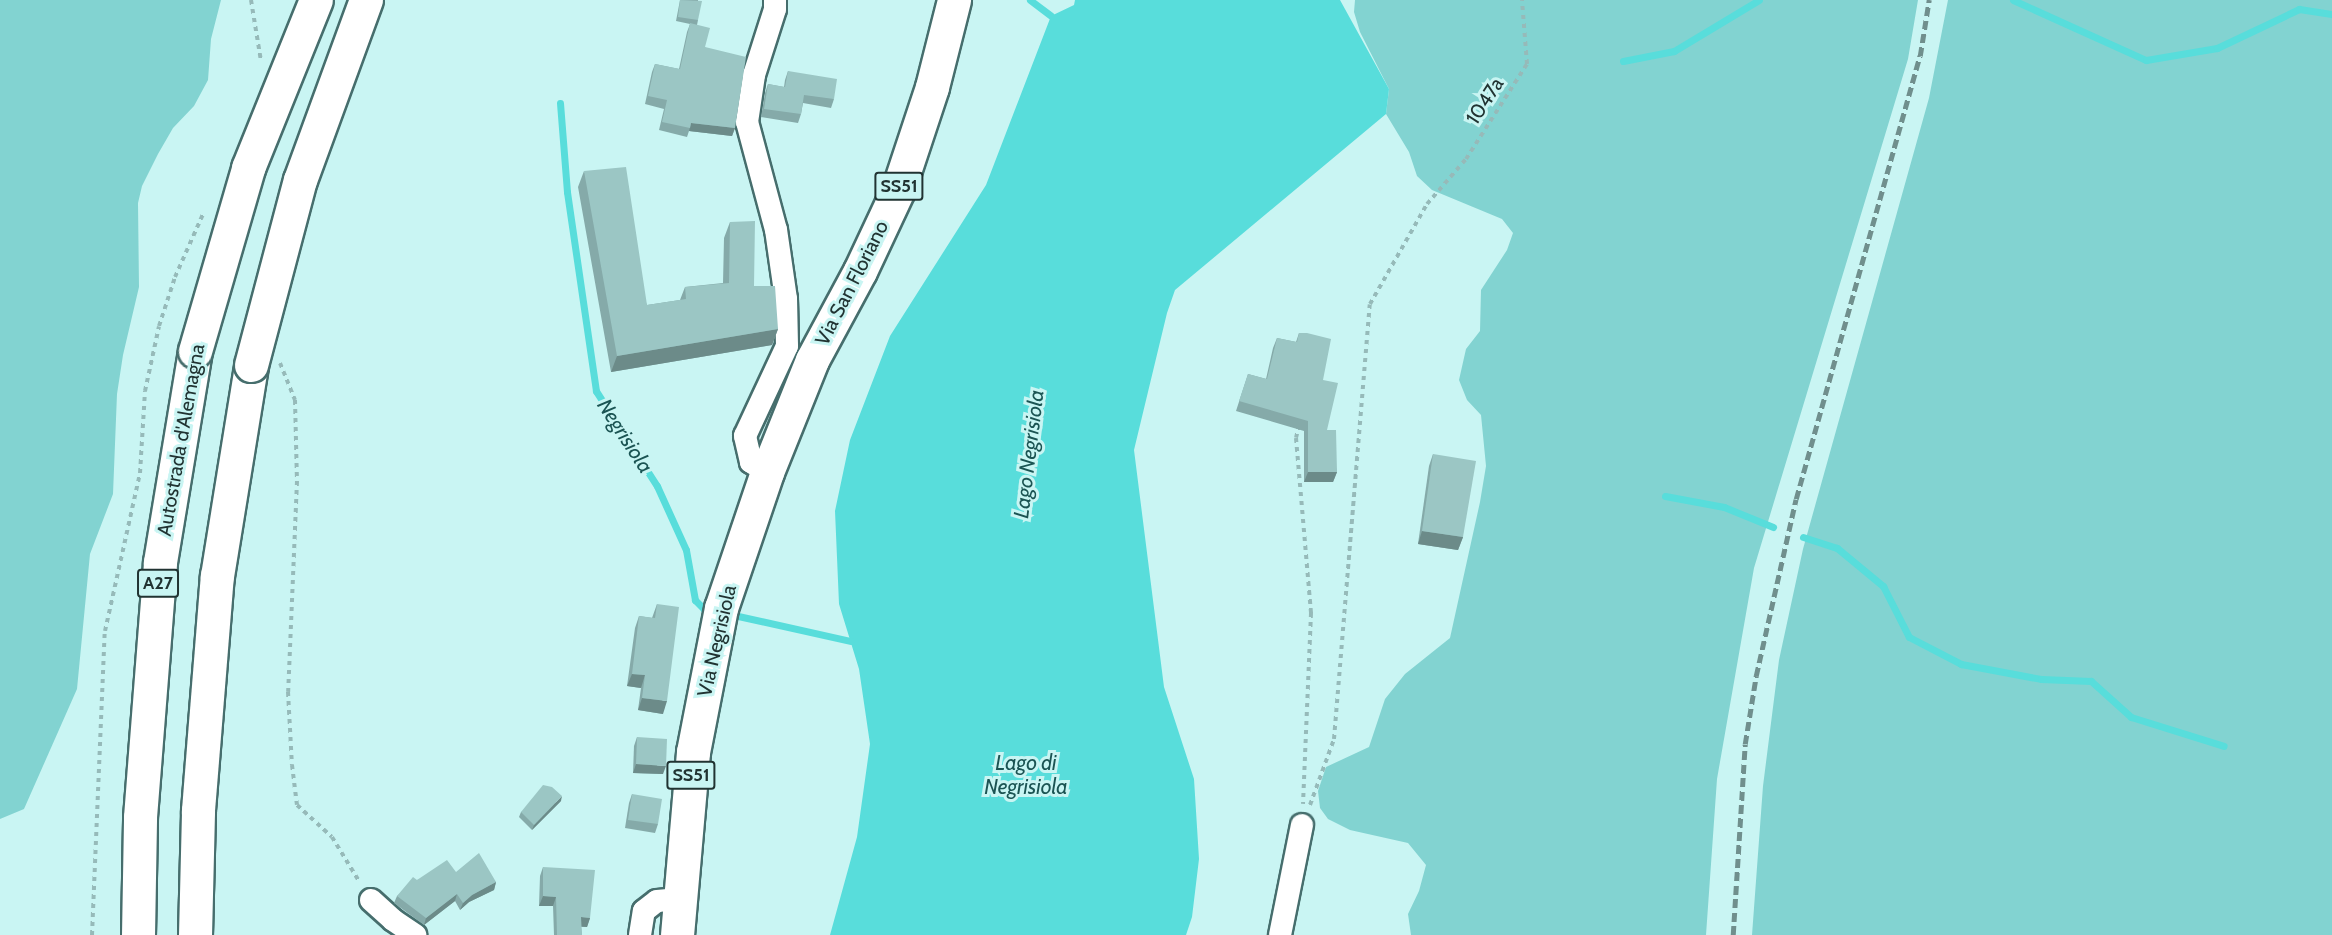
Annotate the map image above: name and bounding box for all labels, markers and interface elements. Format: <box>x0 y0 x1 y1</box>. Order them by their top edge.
street label: 1047a <box>1461 73 1509 129</box>
road number: SS51 <box>874 171 924 201</box>
street label: Via San Floriano <box>810 217 894 349</box>
street label: Autostrada d'Alemagna <box>152 342 210 538</box>
water label: Lago Negrisiola <box>1009 388 1049 520</box>
water label: Negrisiola <box>592 394 658 478</box>
road number: A27 <box>137 568 179 598</box>
street label: Via Negrisiola <box>693 583 741 699</box>
water label: Lago di Negrisiola <box>984 750 1068 800</box>
road number: SS51 <box>666 760 716 790</box>

